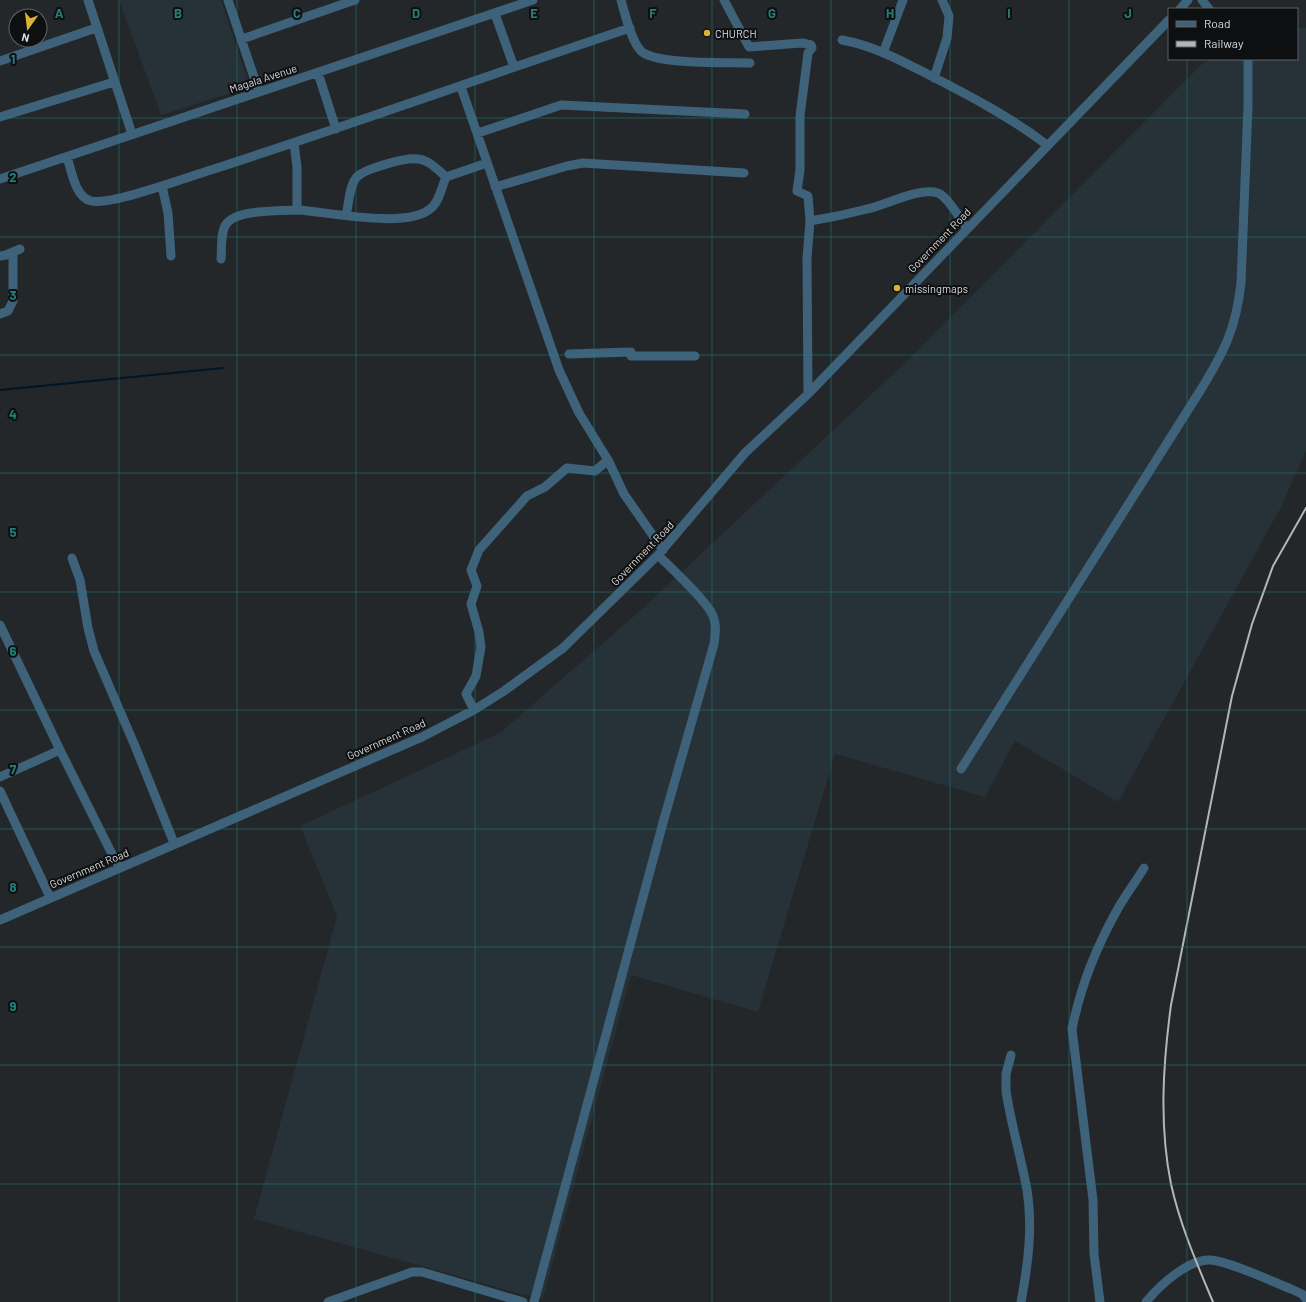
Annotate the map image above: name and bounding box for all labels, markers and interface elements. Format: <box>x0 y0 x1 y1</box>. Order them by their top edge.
text: A <box>55 5 64 21</box>
text: B <box>174 5 182 21</box>
text: C <box>293 5 301 21</box>
text: D <box>412 5 420 21</box>
text: E <box>530 5 538 21</box>
text: F <box>649 5 657 21</box>
text: G <box>768 5 776 21</box>
text: H <box>886 5 894 21</box>
text: I <box>1007 5 1011 21</box>
text: J <box>1124 5 1132 21</box>
north arrow <box>8 8 48 48</box>
legend <box>1168 8 1298 60</box>
text: Road <box>1204 16 1231 30</box>
place label: CHURCH <box>715 27 757 40</box>
marker: CHURCH <box>702 28 712 38</box>
text: N <box>20 31 31 45</box>
text: Railway <box>1204 36 1244 50</box>
text: 1 <box>11 51 15 67</box>
street label: Magala Avenue <box>228 61 299 95</box>
text: 2 <box>9 169 17 185</box>
street label: Government Road <box>905 205 973 275</box>
place label: missingmaps <box>905 282 968 295</box>
marker: missingmaps <box>892 283 902 293</box>
text: 3 <box>9 287 17 303</box>
text: 4 <box>9 406 17 422</box>
street label: Government Road <box>608 518 676 588</box>
text: 5 <box>9 524 17 540</box>
text: 6 <box>10 643 17 659</box>
street label: Government Road <box>345 716 427 762</box>
text: 7 <box>10 761 17 777</box>
street label: Government Road <box>47 845 131 891</box>
text: 8 <box>9 879 17 895</box>
text: 9 <box>10 998 17 1014</box>

